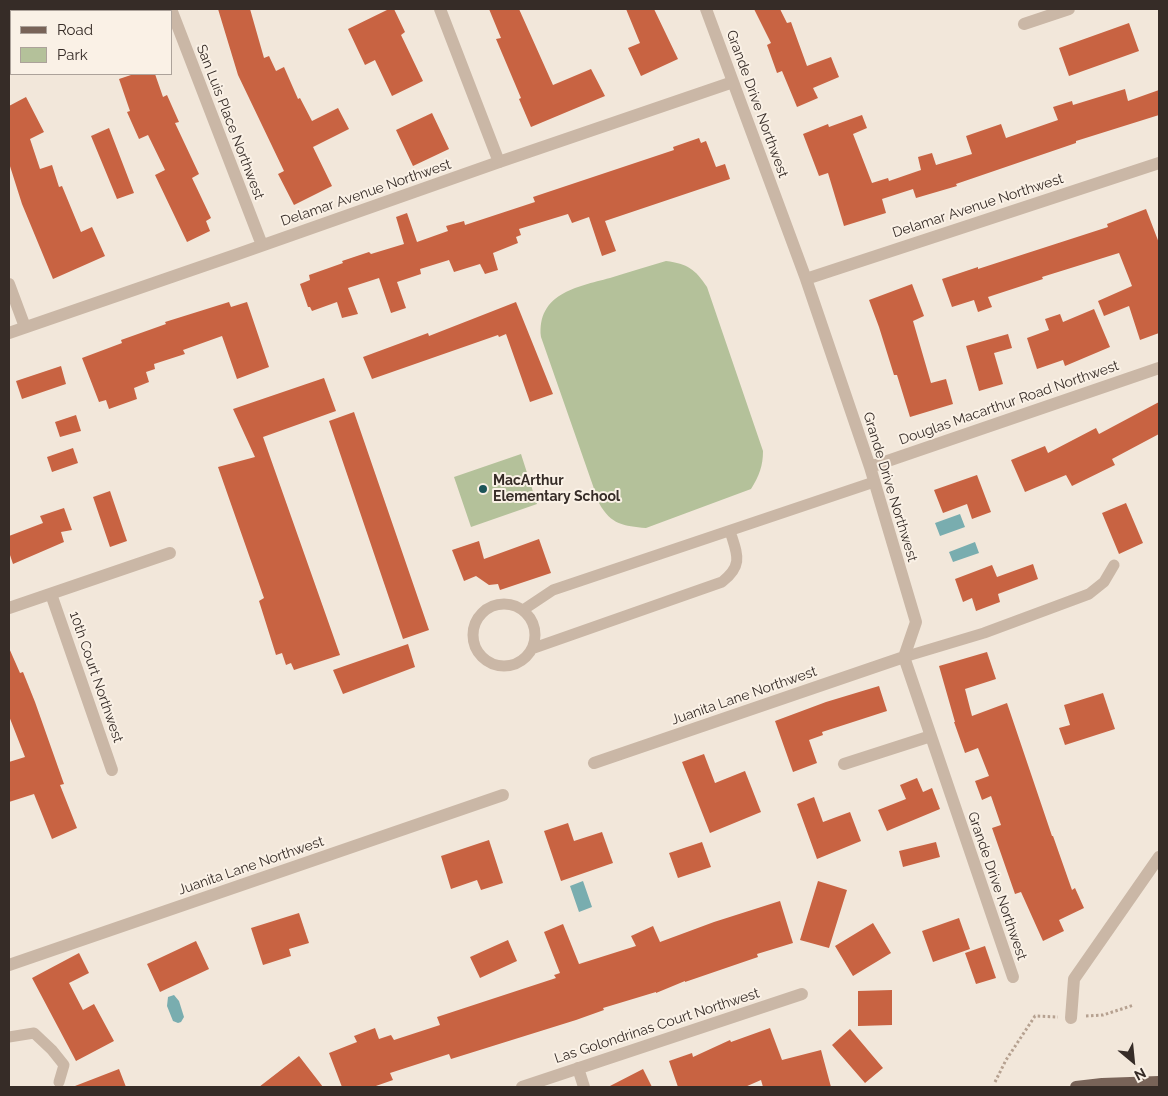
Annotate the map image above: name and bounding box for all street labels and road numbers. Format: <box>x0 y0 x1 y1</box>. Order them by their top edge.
street label: Grande Drive Northwest <box>722 28 792 180</box>
street label: San Luis Place Northwest <box>193 42 267 202</box>
street label: Delamar Avenue Northwest <box>279 156 453 230</box>
street label: Delamar Avenue Northwest <box>890 170 1066 242</box>
street label: Douglas Macarthur Road Northwest <box>897 357 1121 449</box>
street label: Grande Drive Northwest <box>859 410 921 564</box>
street label: 10th Court Northwest <box>66 609 126 745</box>
street label: Juanita Lane Northwest <box>669 663 819 729</box>
street label: Grande Drive Northwest <box>964 810 1030 962</box>
street label: Juanita Lane Northwest <box>176 833 326 899</box>
street label: Las Golondrinas Court Northwest <box>552 985 762 1067</box>

